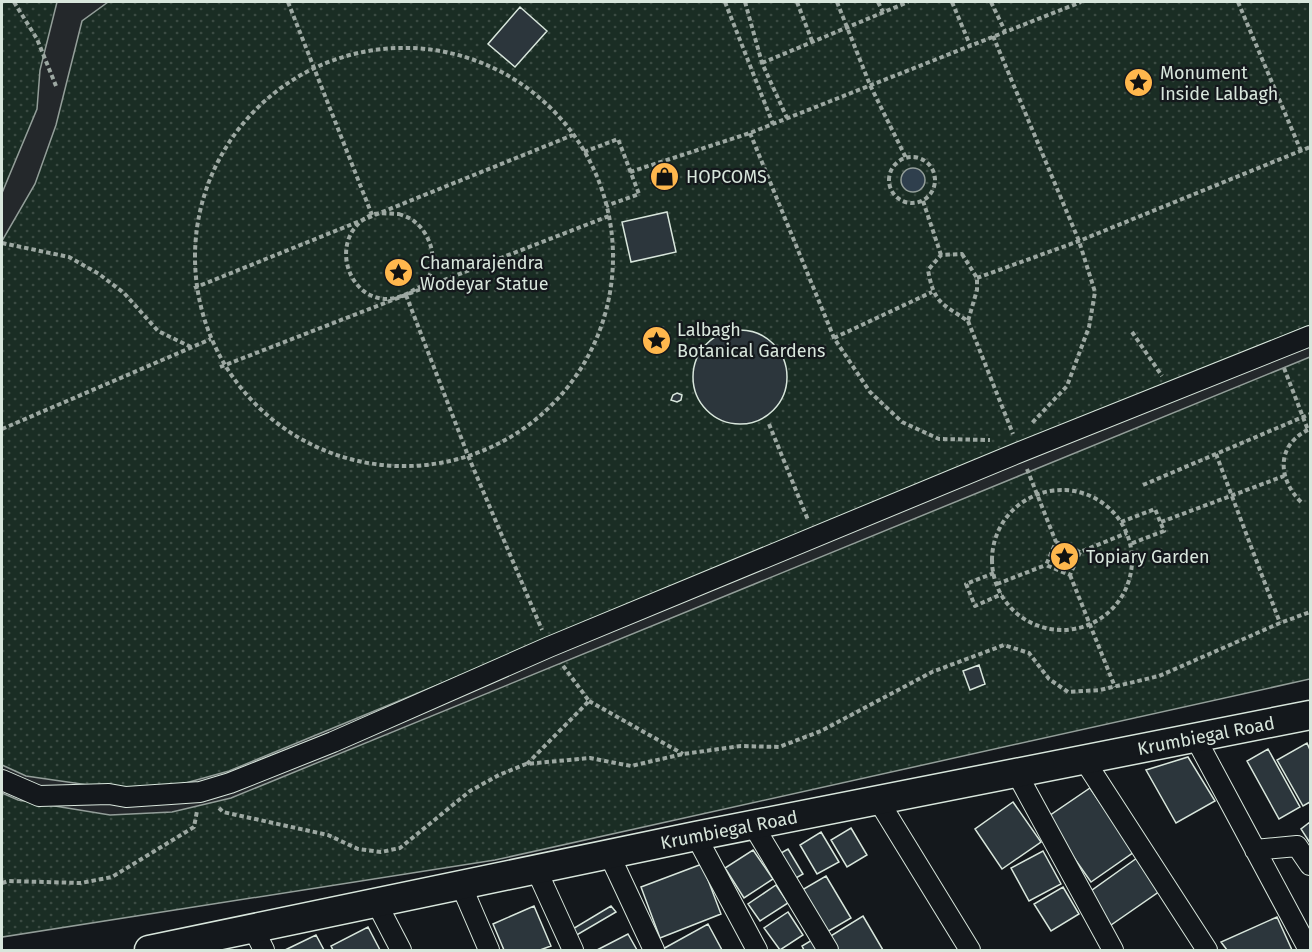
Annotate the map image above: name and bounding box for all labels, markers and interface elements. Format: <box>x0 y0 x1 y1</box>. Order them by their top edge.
place label: Monument Inside Lalbagh <box>1160 62 1278 105</box>
place icon: Monument Inside Lalbagh <box>1123 67 1155 99</box>
shop icon: HOPCOMS <box>649 161 681 193</box>
place label: HOPCOMS <box>686 166 767 188</box>
place label: Chamarajendra Wodeyar Statue <box>420 252 549 295</box>
place icon: Chamarajendra Wodeyar Statue <box>383 257 415 289</box>
place label: Lalbagh Botanical Gardens <box>677 319 825 362</box>
place icon: Lalbagh Botanical Gardens <box>640 324 672 356</box>
place icon: Topiary Garden <box>1049 541 1081 573</box>
place label: Topiary Garden <box>1086 546 1210 568</box>
street label: Krumbiegal Road <box>1136 712 1276 760</box>
street label: Krumbiegal Road <box>659 806 799 854</box>

